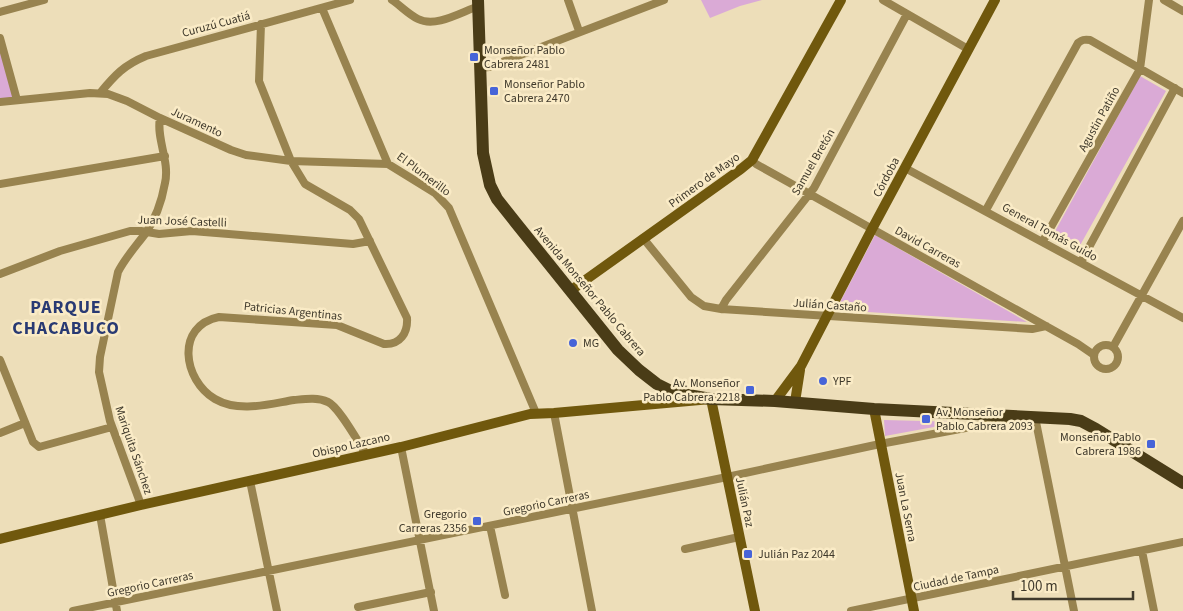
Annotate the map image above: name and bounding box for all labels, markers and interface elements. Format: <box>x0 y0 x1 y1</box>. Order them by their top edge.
street label: Curuzú Cuatiá <box>180 7 252 42</box>
place label: Monseñor Pablo Cabrera 2481 <box>484 42 565 73</box>
marker: Monseñor Pablo Cabrera 2481 <box>468 51 480 63</box>
place label: Monseñor Pablo Cabrera 2470 <box>504 76 585 107</box>
street label: Agustin Patiño <box>1075 84 1124 155</box>
marker: Monseñor Pablo Cabrera 2470 <box>488 85 500 97</box>
street label: Juramento <box>168 103 225 142</box>
street label: Samuel Bretón <box>788 126 839 199</box>
street label: El Plumerillo <box>393 148 454 200</box>
street label: Primero de Mayo <box>665 149 744 212</box>
street label: Córdoba <box>869 154 904 200</box>
street label: General Tomás Guido <box>999 199 1101 266</box>
street label: Juan José Castelli <box>137 211 227 232</box>
street label: David Carreras <box>892 222 964 273</box>
street label: Avenida Monseñor Pablo Cabrera <box>530 223 649 360</box>
street label: Julián Castaño <box>793 294 867 317</box>
district label: PARQUE CHACABUCO <box>12 295 120 341</box>
street label: Patricias Argentinas <box>243 298 343 325</box>
place label: MG <box>583 335 599 352</box>
marker: MG <box>567 337 579 349</box>
place label: YPF <box>832 373 852 390</box>
place label: Av. Monseñor Pablo Cabrera 2218 <box>643 375 741 406</box>
marker: YPF <box>817 375 829 387</box>
marker: Av. Monseñor Pablo Cabrera 2218 <box>744 384 756 396</box>
street label: Mariquita Sánchez <box>110 404 157 497</box>
place label: Av. Monseñor Pablo Cabrera 2093 <box>936 404 1033 435</box>
marker: Av. Monseñor Pablo Cabrera 2093 <box>920 413 932 425</box>
street label: Obispo Lazcano <box>310 428 392 463</box>
place label: Monseñor Pablo Cabrera 1986 <box>1060 429 1141 460</box>
marker: Monseñor Pablo Cabrera 1986 <box>1145 438 1157 450</box>
street label: Juan La Serna <box>890 471 921 543</box>
street label: Julián Paz <box>731 476 758 529</box>
street label: Gregorio Carreras <box>501 486 591 521</box>
place label: Gregorio Carreras 2356 <box>399 506 467 537</box>
marker: Gregorio Carreras 2356 <box>471 515 483 527</box>
place label: Julián Paz 2044 <box>758 546 835 563</box>
marker: Julián Paz 2044 <box>742 548 754 560</box>
street label: Ciudad de Tampa <box>912 561 1001 596</box>
street label: Gregorio Carreras <box>105 567 195 602</box>
scale bar <box>1013 568 1133 600</box>
text: 100 m <box>1020 576 1058 597</box>

